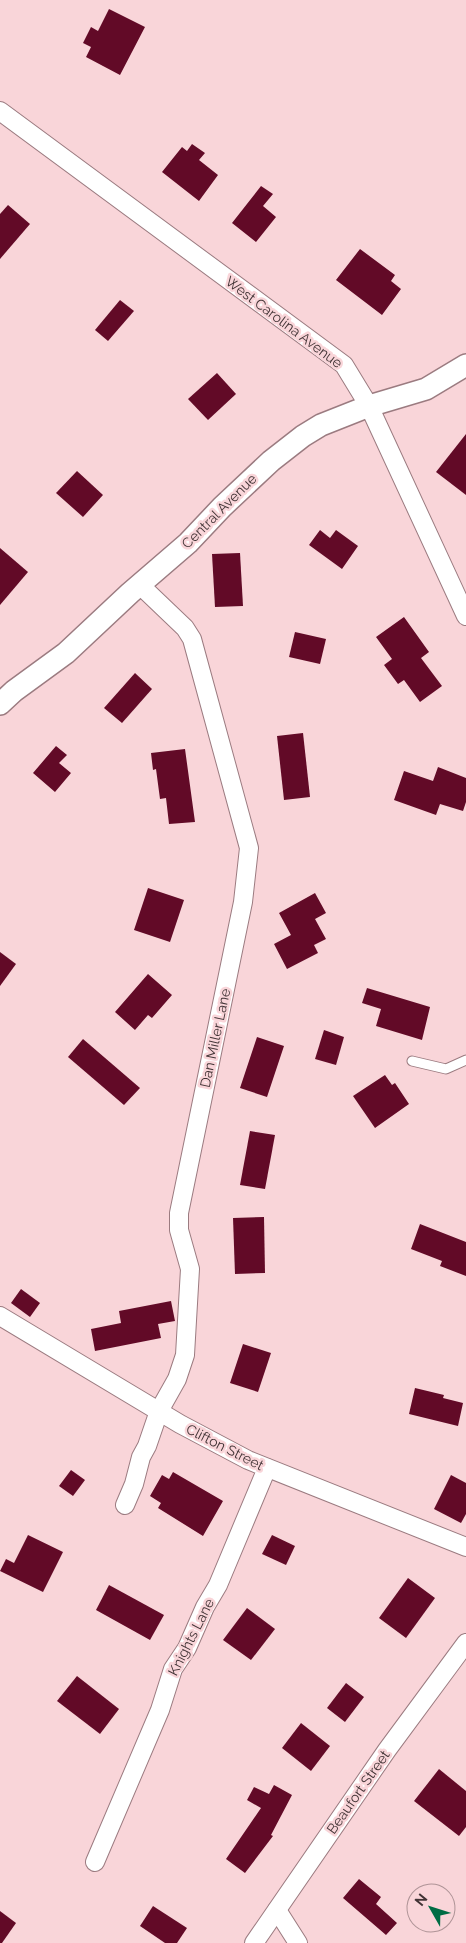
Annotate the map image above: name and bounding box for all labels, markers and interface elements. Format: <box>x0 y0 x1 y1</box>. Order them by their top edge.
street label: West Carolina Avenue <box>222 273 346 371</box>
street label: Central Avenue <box>178 470 260 552</box>
street label: Dan Miller Lane <box>197 987 233 1089</box>
street label: Clifton Street <box>184 1421 267 1473</box>
street label: Knights Lane <box>165 1596 217 1678</box>
street label: Beaufort Street <box>323 1747 393 1837</box>
north arrow <box>406 1883 456 1933</box>
text: N <box>411 1891 430 1909</box>

